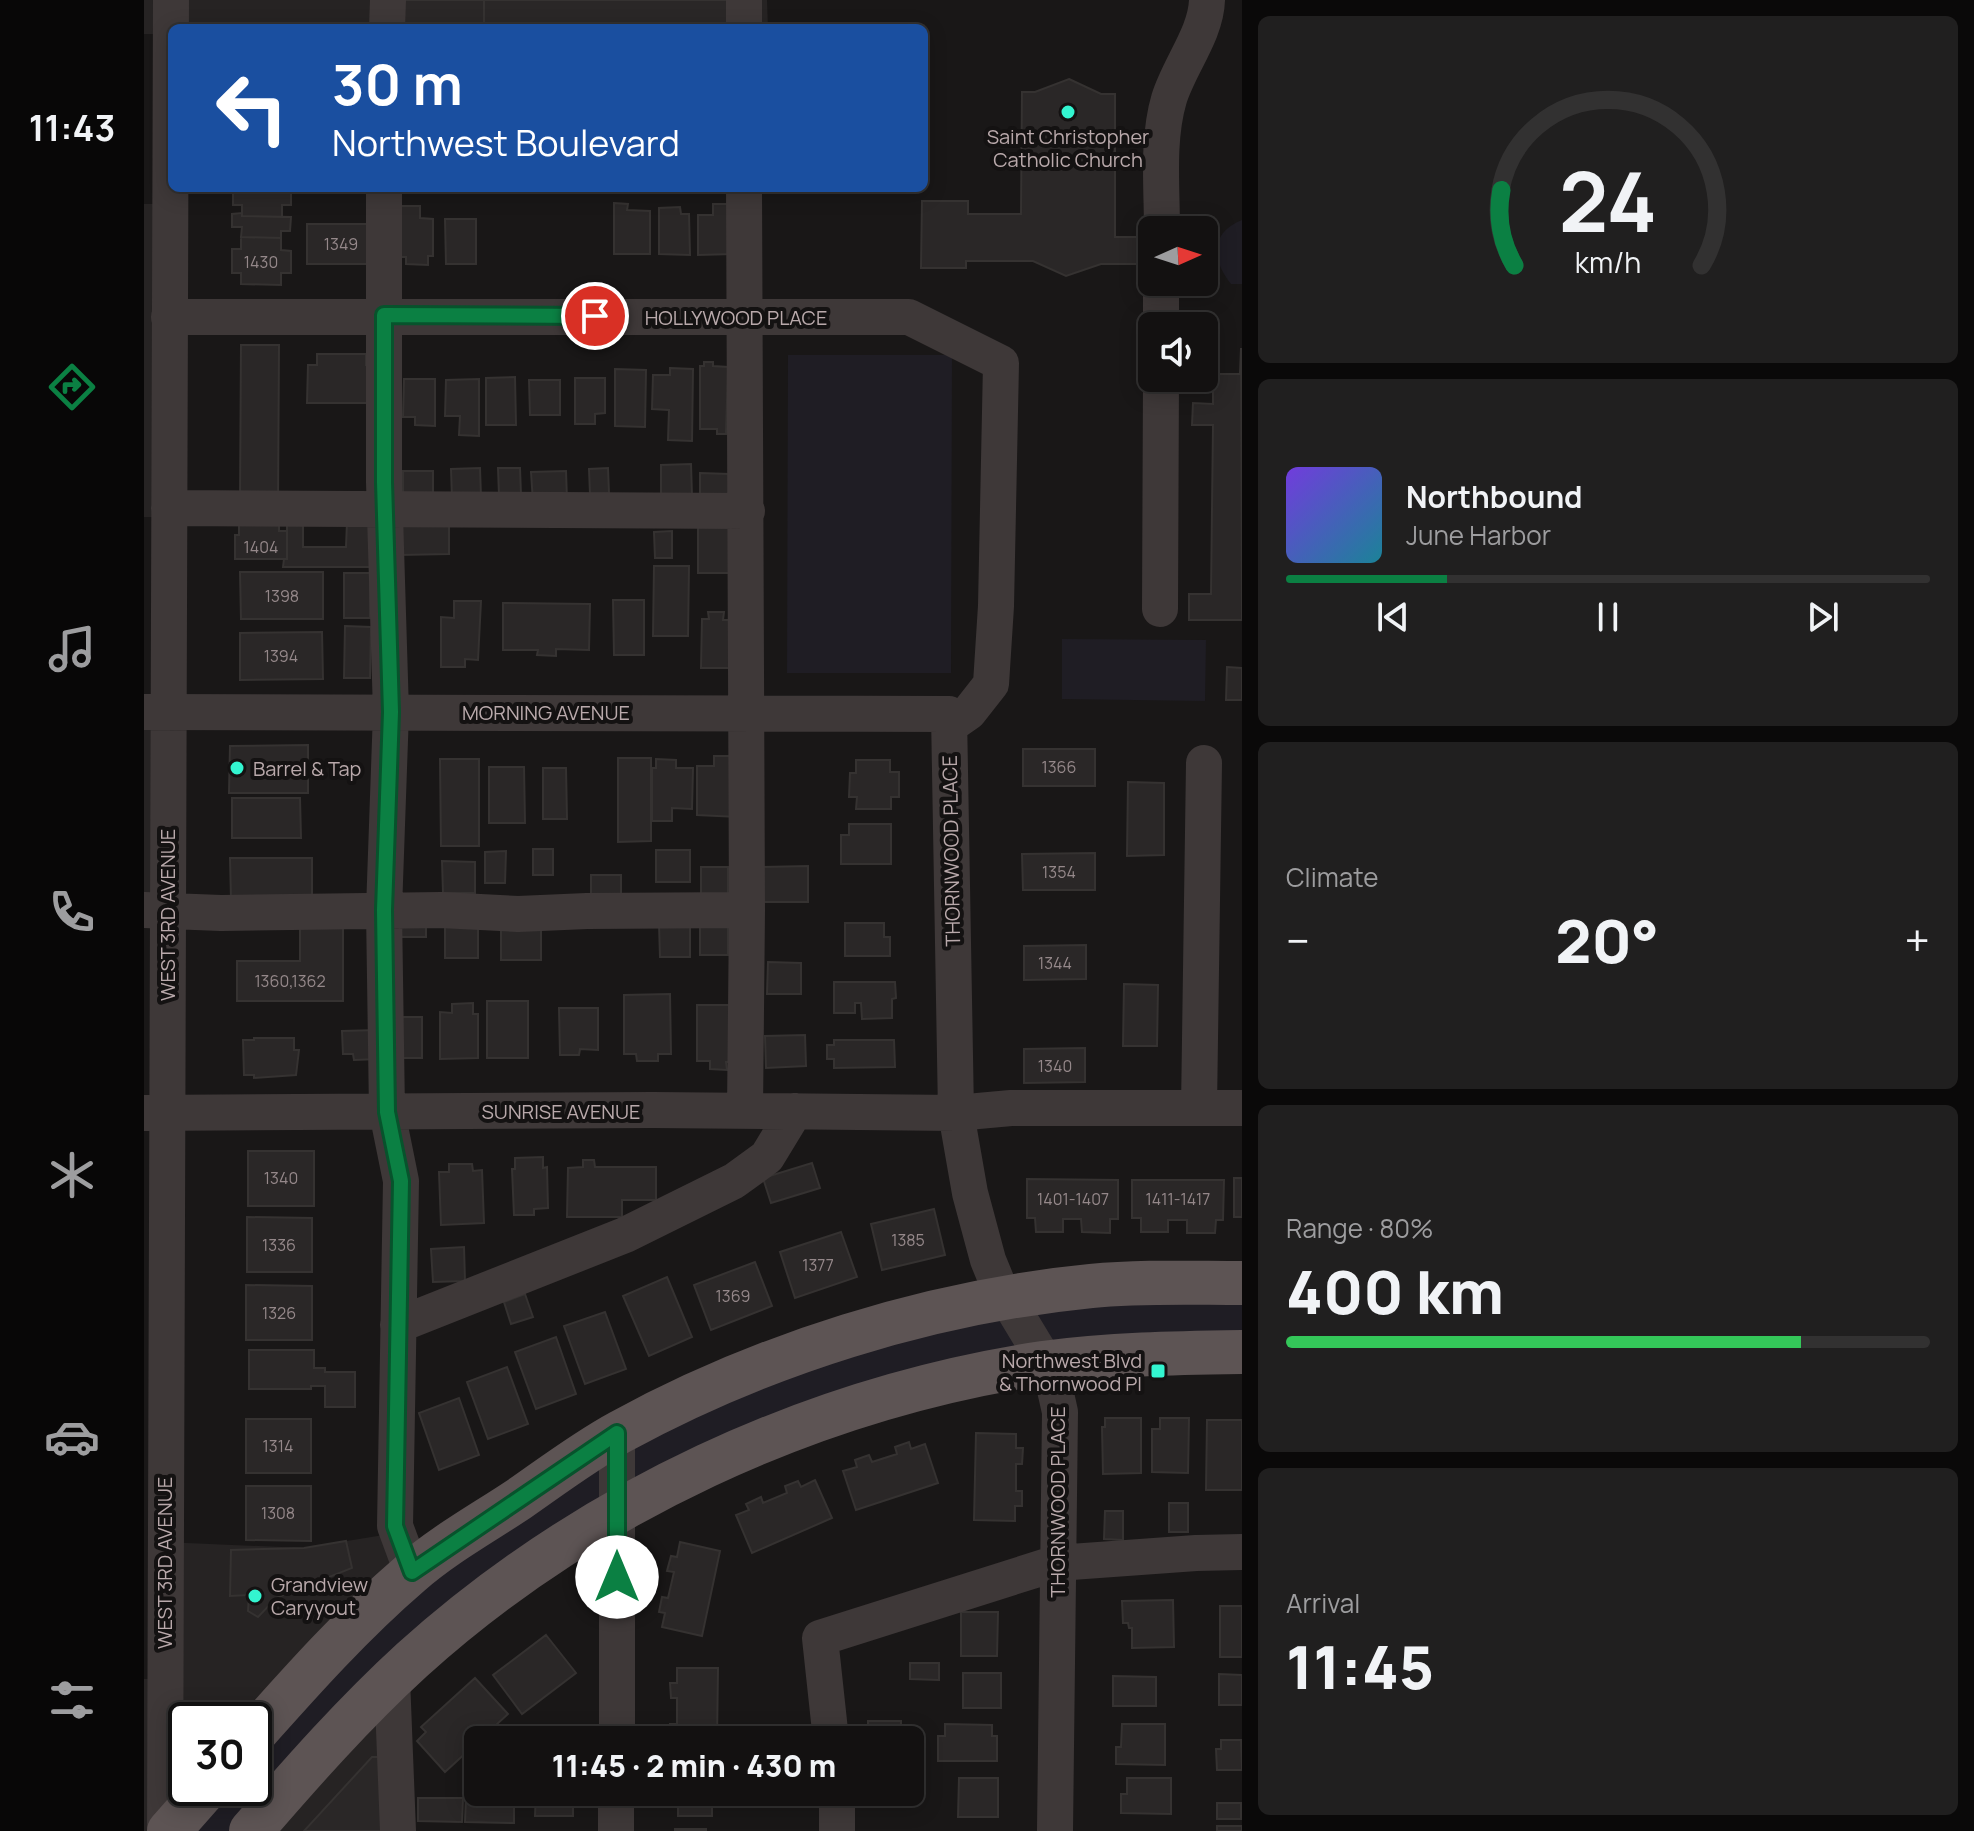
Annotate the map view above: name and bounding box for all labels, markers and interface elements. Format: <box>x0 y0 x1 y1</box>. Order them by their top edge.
text: 30 m <box>332 45 463 122</box>
icon: left <box>200 56 304 160</box>
text: 11:43 <box>29 103 115 152</box>
marker: Saint Christopher Catholic Church <box>1059 103 1077 121</box>
text: Northwest Boulevard <box>332 118 680 167</box>
place label: Saint Christopher Catholic Church <box>987 123 1149 173</box>
text: 24 <box>1559 142 1657 256</box>
north arrow <box>1138 216 1218 296</box>
map controls <box>1138 216 1218 392</box>
house number: 1349 <box>324 233 358 255</box>
text: km/h <box>1575 243 1641 282</box>
house number: 1430 <box>244 251 278 273</box>
pin <box>561 282 629 350</box>
icon: arrive <box>573 294 617 338</box>
street label: HOLLYWOOD PLACE <box>645 304 827 331</box>
button: sound <box>1138 312 1218 392</box>
icon: directions <box>44 359 100 415</box>
text: Northbound <box>1406 476 1583 517</box>
text: June Harbor <box>1406 517 1551 553</box>
house number: 1404 <box>244 536 278 558</box>
house number: 1398 <box>265 585 299 607</box>
icon: previous <box>1371 595 1415 639</box>
icon: pause <box>1586 595 1630 639</box>
icon: next <box>1801 595 1845 639</box>
icon: music <box>44 621 100 677</box>
house number: 1394 <box>264 645 298 667</box>
street label: MORNING AVENUE <box>462 699 630 726</box>
place label: Barrel & Tap <box>253 755 362 782</box>
street label: THORNWOOD PLACE <box>936 755 966 947</box>
house number: 1366 <box>1042 756 1076 778</box>
marker: Barrel & Tap <box>228 759 246 777</box>
street label: WEST 3RD AVENUE <box>154 829 181 1001</box>
text: Climate <box>1286 859 1378 895</box>
house number: 1354 <box>1042 861 1076 883</box>
icon: phone <box>44 884 100 940</box>
text: 20° <box>1555 899 1659 981</box>
text: − <box>1286 910 1310 970</box>
text: + <box>1905 910 1930 970</box>
house number: 1344 <box>1038 952 1072 974</box>
house number: 1360,1362 <box>254 970 326 992</box>
house number: 1340 <box>1038 1055 1072 1077</box>
street label: SUNRISE AVENUE <box>482 1098 640 1125</box>
icon: climate <box>44 1147 100 1203</box>
house number: 1340 <box>264 1167 298 1189</box>
house number: 1401-1407 <box>1037 1188 1109 1210</box>
house number: 1411-1417 <box>1146 1188 1210 1210</box>
text: Range · 80% <box>1286 1210 1434 1246</box>
house number: 1385 <box>891 1229 925 1251</box>
house number: 1336 <box>262 1234 296 1256</box>
text: 400 km <box>1286 1250 1504 1332</box>
house number: 1377 <box>802 1254 834 1276</box>
house number: 1369 <box>716 1285 750 1307</box>
house number: 1326 <box>262 1302 296 1324</box>
place label: Northwest Blvd & Thornwood Pl <box>999 1347 1142 1397</box>
marker: Northwest Blvd & Thornwood Pl <box>1149 1362 1167 1380</box>
street label: THORNWOOD PLACE <box>1044 1406 1071 1598</box>
icon: car <box>44 1409 100 1465</box>
house number: 1314 <box>263 1435 293 1457</box>
street label: WEST 3RD AVENUE <box>151 1477 178 1649</box>
house number: 1308 <box>261 1502 295 1524</box>
position arrow <box>575 1535 659 1619</box>
place label: Grandview Caryyout <box>271 1571 368 1621</box>
text: Arrival <box>1286 1585 1360 1621</box>
marker: Grandview Caryyout <box>246 1587 264 1605</box>
text: 11:45 <box>1286 1625 1434 1707</box>
icon: filters <box>44 1672 100 1728</box>
speed limit sign: 30 <box>168 1702 272 1806</box>
text: 11:45 · 2 min · 430 m <box>552 1745 836 1786</box>

